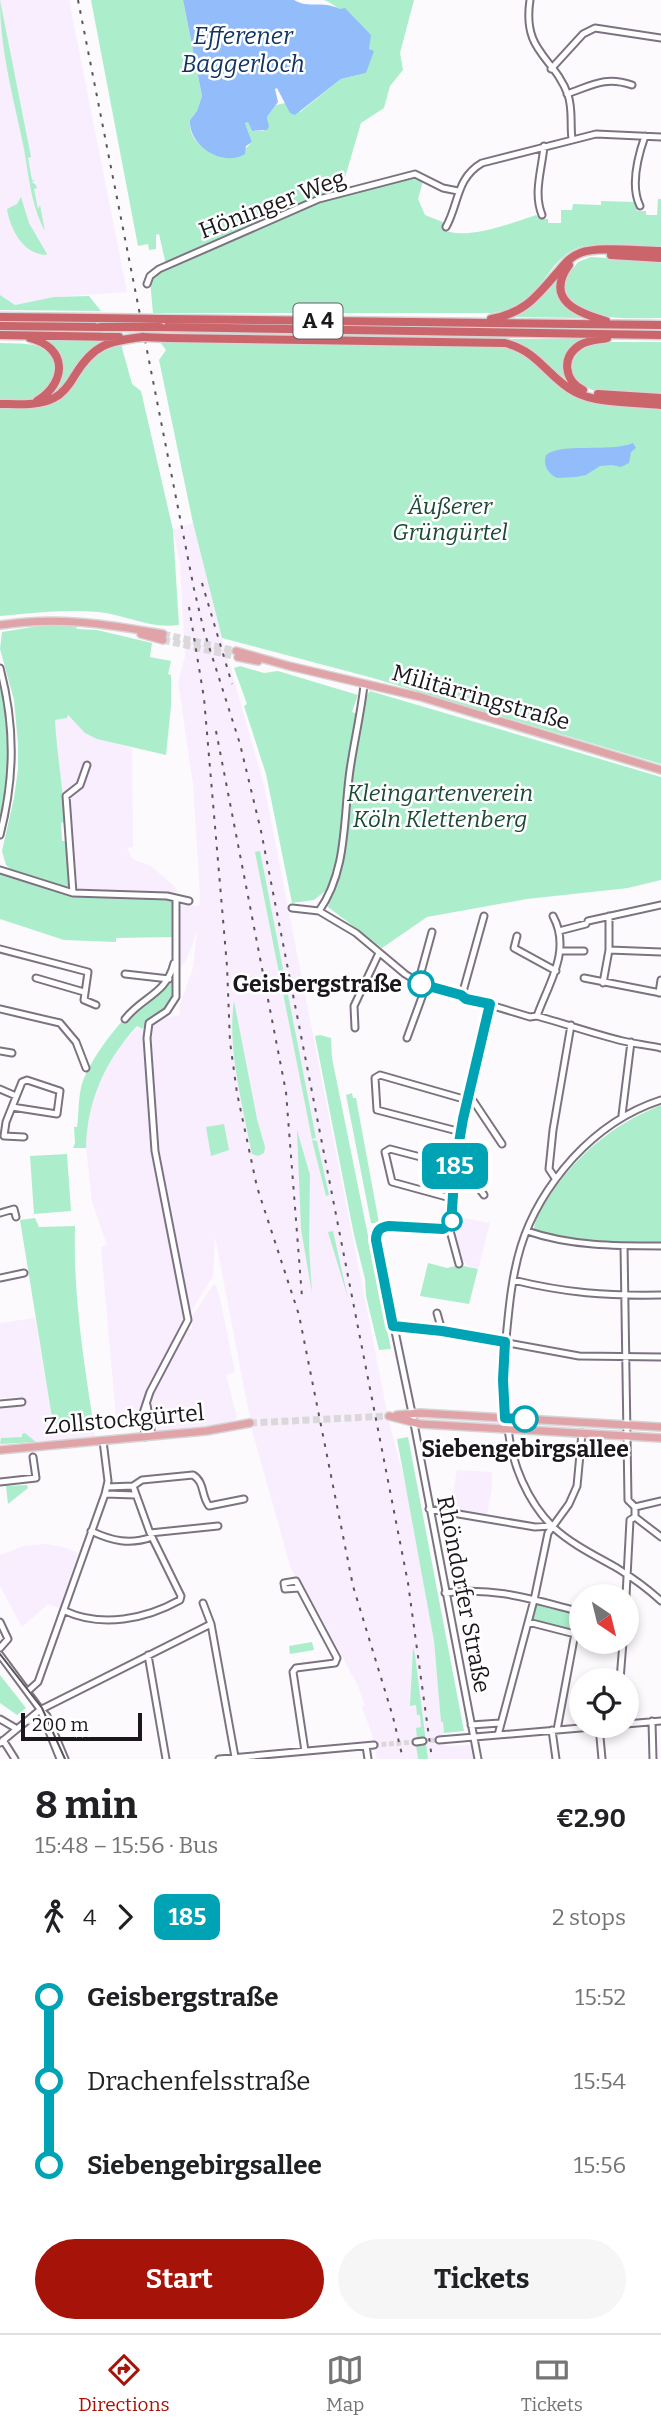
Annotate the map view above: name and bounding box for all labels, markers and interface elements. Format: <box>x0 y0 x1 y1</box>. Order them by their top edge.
water label: Efferener Baggerloch <box>181 22 305 78</box>
street label: Höninger Weg <box>195 163 349 245</box>
road number: A 4 <box>294 304 342 338</box>
park label: Äußerer Grüngürtel <box>392 492 508 546</box>
street label: Militärringstraße <box>389 658 573 736</box>
park label: Kleingartenverein Köln Klettenberg <box>347 779 533 833</box>
place label: Geisbergstraße <box>233 970 402 998</box>
marker: Geisbergstraße <box>408 971 434 997</box>
line badge: 185 <box>415 1143 495 1189</box>
text: 185 <box>436 1152 474 1180</box>
unlabelled marker <box>442 1211 462 1231</box>
street label: Zollstockgürtel <box>43 1398 206 1440</box>
marker: Siebengebirgsallee <box>512 1406 538 1432</box>
place label: Siebengebirgsallee <box>421 1435 629 1463</box>
street label: Rhöndorfer Straße <box>431 1493 497 1695</box>
north arrow <box>569 1584 639 1654</box>
map controls <box>569 1584 639 1738</box>
button: locate <box>569 1668 639 1738</box>
scale bar <box>21 1710 142 1742</box>
text: 200 m <box>32 1713 89 1736</box>
text: 8 min <box>35 1782 138 1828</box>
text: €2.90 <box>556 1803 626 1834</box>
text: 15:48 – 15:56 · Bus <box>35 1831 218 1859</box>
icon: walk <box>35 1898 73 1936</box>
icon: forward <box>106 1898 144 1936</box>
text: 4 <box>83 1903 96 1931</box>
text: 185 <box>168 1903 206 1931</box>
text: 2 stops <box>552 1903 626 1931</box>
text: Geisbergstraße <box>87 1982 279 2013</box>
text: 15:52 <box>575 1983 626 2011</box>
text: Drachenfelsstraße <box>87 2066 310 2097</box>
text: 15:54 <box>574 2067 626 2095</box>
text: Siebengebirgsallee <box>87 2150 322 2181</box>
text: 15:56 <box>574 2151 626 2179</box>
button: Start <box>35 2239 324 2319</box>
button: Tickets <box>338 2239 626 2319</box>
tab: Directions <box>78 2351 170 2416</box>
tab: Map <box>326 2351 364 2416</box>
tab: Tickets <box>521 2351 583 2416</box>

